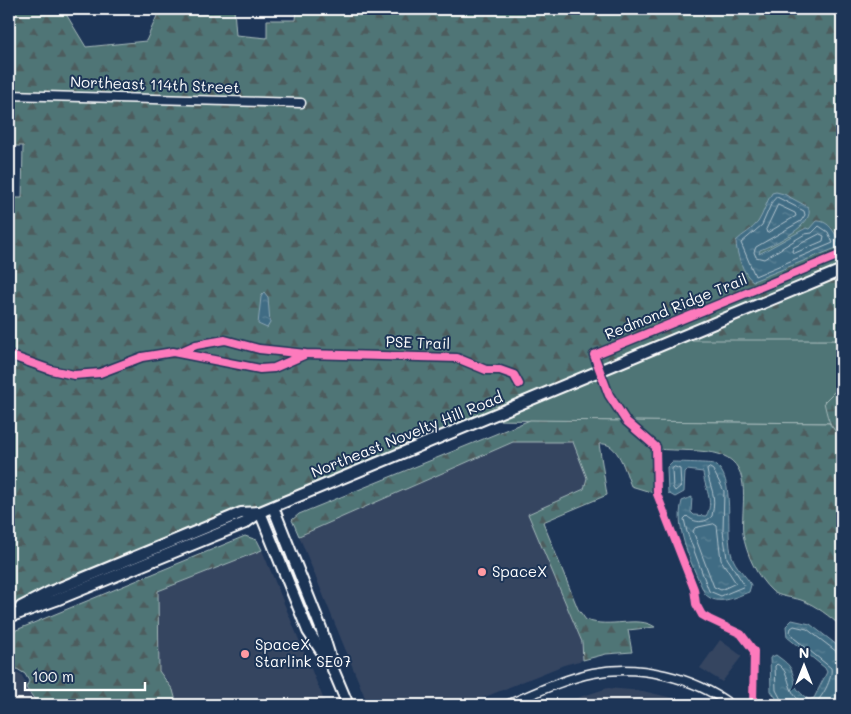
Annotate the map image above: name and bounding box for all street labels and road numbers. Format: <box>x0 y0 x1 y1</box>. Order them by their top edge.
street label: Northeast 114th Street <box>70 71 240 97</box>
street label: Redmond Ridge Trail <box>601 268 750 344</box>
street label: PSE Trail <box>385 331 451 353</box>
street label: Northeast Novelty Hill Road <box>308 386 505 482</box>

